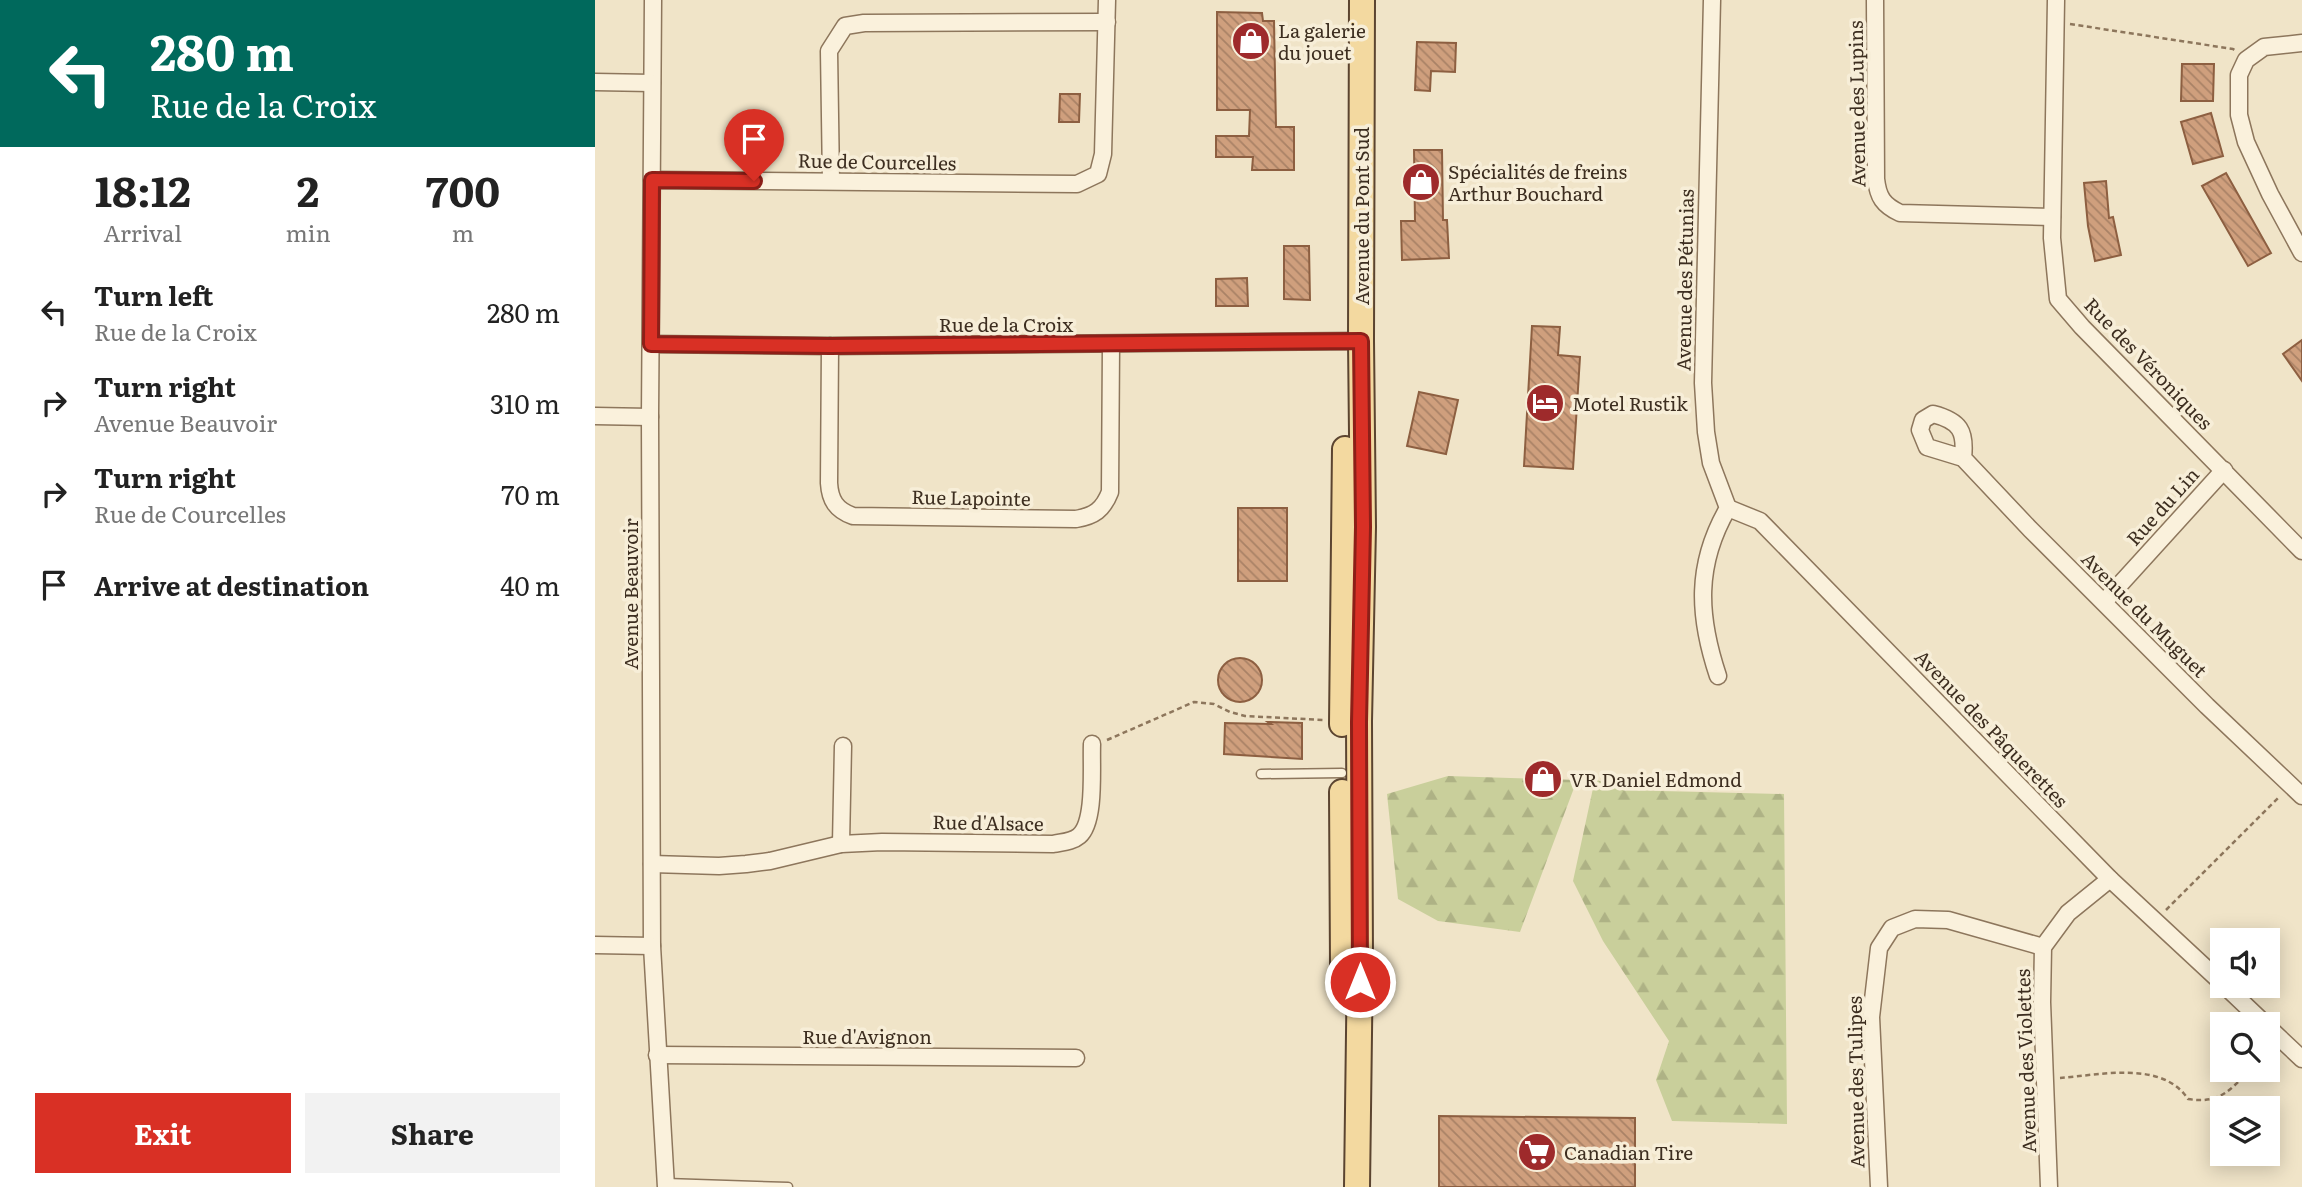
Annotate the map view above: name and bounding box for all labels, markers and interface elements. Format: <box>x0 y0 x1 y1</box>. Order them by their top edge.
text: 280 m <box>150 13 294 86</box>
place label: La galerie du jouet <box>1278 16 1366 66</box>
shop icon: La galerie du jouet <box>1230 20 1272 62</box>
street label: Avenue des Lupins <box>1841 20 1871 188</box>
icon: left <box>35 28 126 119</box>
text: Rue de la Croix <box>150 80 376 128</box>
pin <box>724 109 784 181</box>
icon: arrive <box>735 120 773 158</box>
street label: Avenue du Pont Sud <box>1347 126 1375 305</box>
street label: Rue de Courcelles <box>797 146 957 176</box>
place label: Spécialités de freins Arthur Bouchard <box>1448 157 1628 207</box>
text: 18:12 <box>95 158 191 220</box>
text: 2 <box>297 158 319 220</box>
text: 700 <box>426 158 500 220</box>
shop icon: Spécialités de freins Arthur Bouchard <box>1400 161 1442 203</box>
street label: Avenue des Pétunias <box>1668 188 1700 371</box>
text: Arrival <box>104 215 182 249</box>
text: min <box>286 215 331 249</box>
text: m <box>452 215 474 249</box>
text: Turn left <box>94 275 213 314</box>
street label: Rue des Véroniques <box>2079 291 2220 436</box>
text: 280 m <box>487 292 560 331</box>
icon: left <box>35 293 73 331</box>
street label: Rue de la Croix <box>939 310 1073 338</box>
text: Rue de la Croix <box>94 314 257 348</box>
text: Turn right <box>94 366 236 405</box>
hotel icon: Motel Rustik <box>1524 382 1566 424</box>
text: 310 m <box>490 383 560 422</box>
icon: right <box>35 384 73 422</box>
place label: Motel Rustik <box>1572 389 1688 417</box>
text: Avenue Beauvoir <box>94 405 277 439</box>
text: Turn right <box>94 457 236 496</box>
street label: Rue du Lin <box>2119 461 2205 551</box>
text: 70 m <box>501 474 560 513</box>
icon: right <box>35 475 73 513</box>
street label: Rue Lapointe <box>911 482 1031 512</box>
text: Rue de Courcelles <box>94 496 286 530</box>
street label: Avenue Beauvoir <box>616 518 644 670</box>
street label: Avenue du Muguet <box>2076 545 2214 683</box>
text: Arrive at destination <box>94 565 369 604</box>
text: 40 m <box>500 565 560 604</box>
icon: arrive <box>35 566 73 604</box>
street label: Avenue des Pâquerettes <box>1909 643 2075 814</box>
shop icon: VR Daniel Edmond <box>1522 758 1564 800</box>
place label: VR Daniel Edmond <box>1570 765 1742 793</box>
street label: Rue d'Alsace <box>932 807 1044 837</box>
map controls <box>2210 928 2280 1166</box>
button: sound <box>2210 928 2280 998</box>
position arrow <box>1323 945 1397 1019</box>
street label: Avenue des Violettes <box>2008 968 2042 1153</box>
street label: Avenue des Tulipes <box>1839 995 1871 1168</box>
button: search <box>2210 1012 2280 1082</box>
street label: Rue d'Avignon <box>802 1022 932 1050</box>
button: Exit <box>35 1093 291 1173</box>
button: Share <box>305 1093 560 1173</box>
button: layers <box>2210 1096 2280 1166</box>
supermarket icon: Canadian Tire <box>1516 1131 1558 1173</box>
place label: Canadian Tire <box>1564 1138 1693 1166</box>

